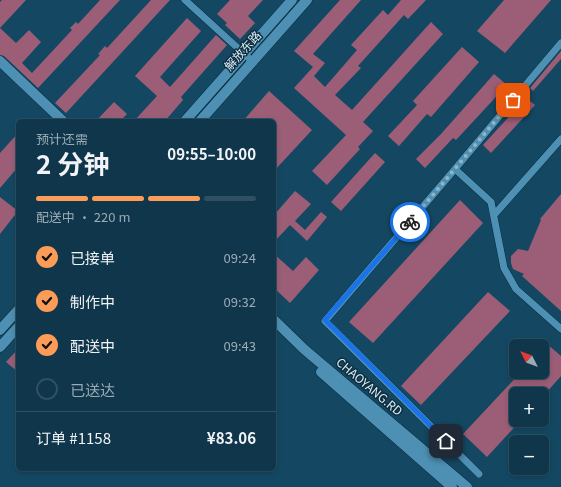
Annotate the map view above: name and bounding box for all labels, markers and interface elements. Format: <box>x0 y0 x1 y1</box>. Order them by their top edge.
street label: 解放东路 <box>220 26 264 74</box>
pin <box>496 83 530 117</box>
icon: bag <box>502 89 524 111</box>
text: 预计还需 <box>36 129 88 148</box>
text: 09:55–10:00 <box>167 143 256 164</box>
text: 2 分钟 <box>36 144 109 181</box>
courier <box>390 202 430 242</box>
text: 配送中 · 220 m <box>36 207 130 226</box>
icon: bike <box>399 211 421 233</box>
icon: check <box>36 246 58 268</box>
text: 已接单 <box>70 247 115 268</box>
text: 09:24 <box>224 248 256 267</box>
icon: check <box>36 290 58 312</box>
text: 制作中 <box>70 291 115 312</box>
text: 09:32 <box>224 292 256 311</box>
icon: check <box>36 334 58 356</box>
text: 配送中 <box>70 335 115 356</box>
text: 09:43 <box>224 336 256 355</box>
north arrow <box>509 339 549 379</box>
map controls <box>509 339 549 475</box>
street label: CHAOYANG.RD <box>333 353 407 419</box>
text: 已送达 <box>70 379 115 400</box>
button: + <box>509 387 549 427</box>
pin <box>429 424 463 458</box>
text: 订单 #1158 <box>36 427 111 448</box>
text: ¥83.06 <box>207 427 256 448</box>
icon: home <box>435 430 457 452</box>
button: − <box>509 435 549 475</box>

